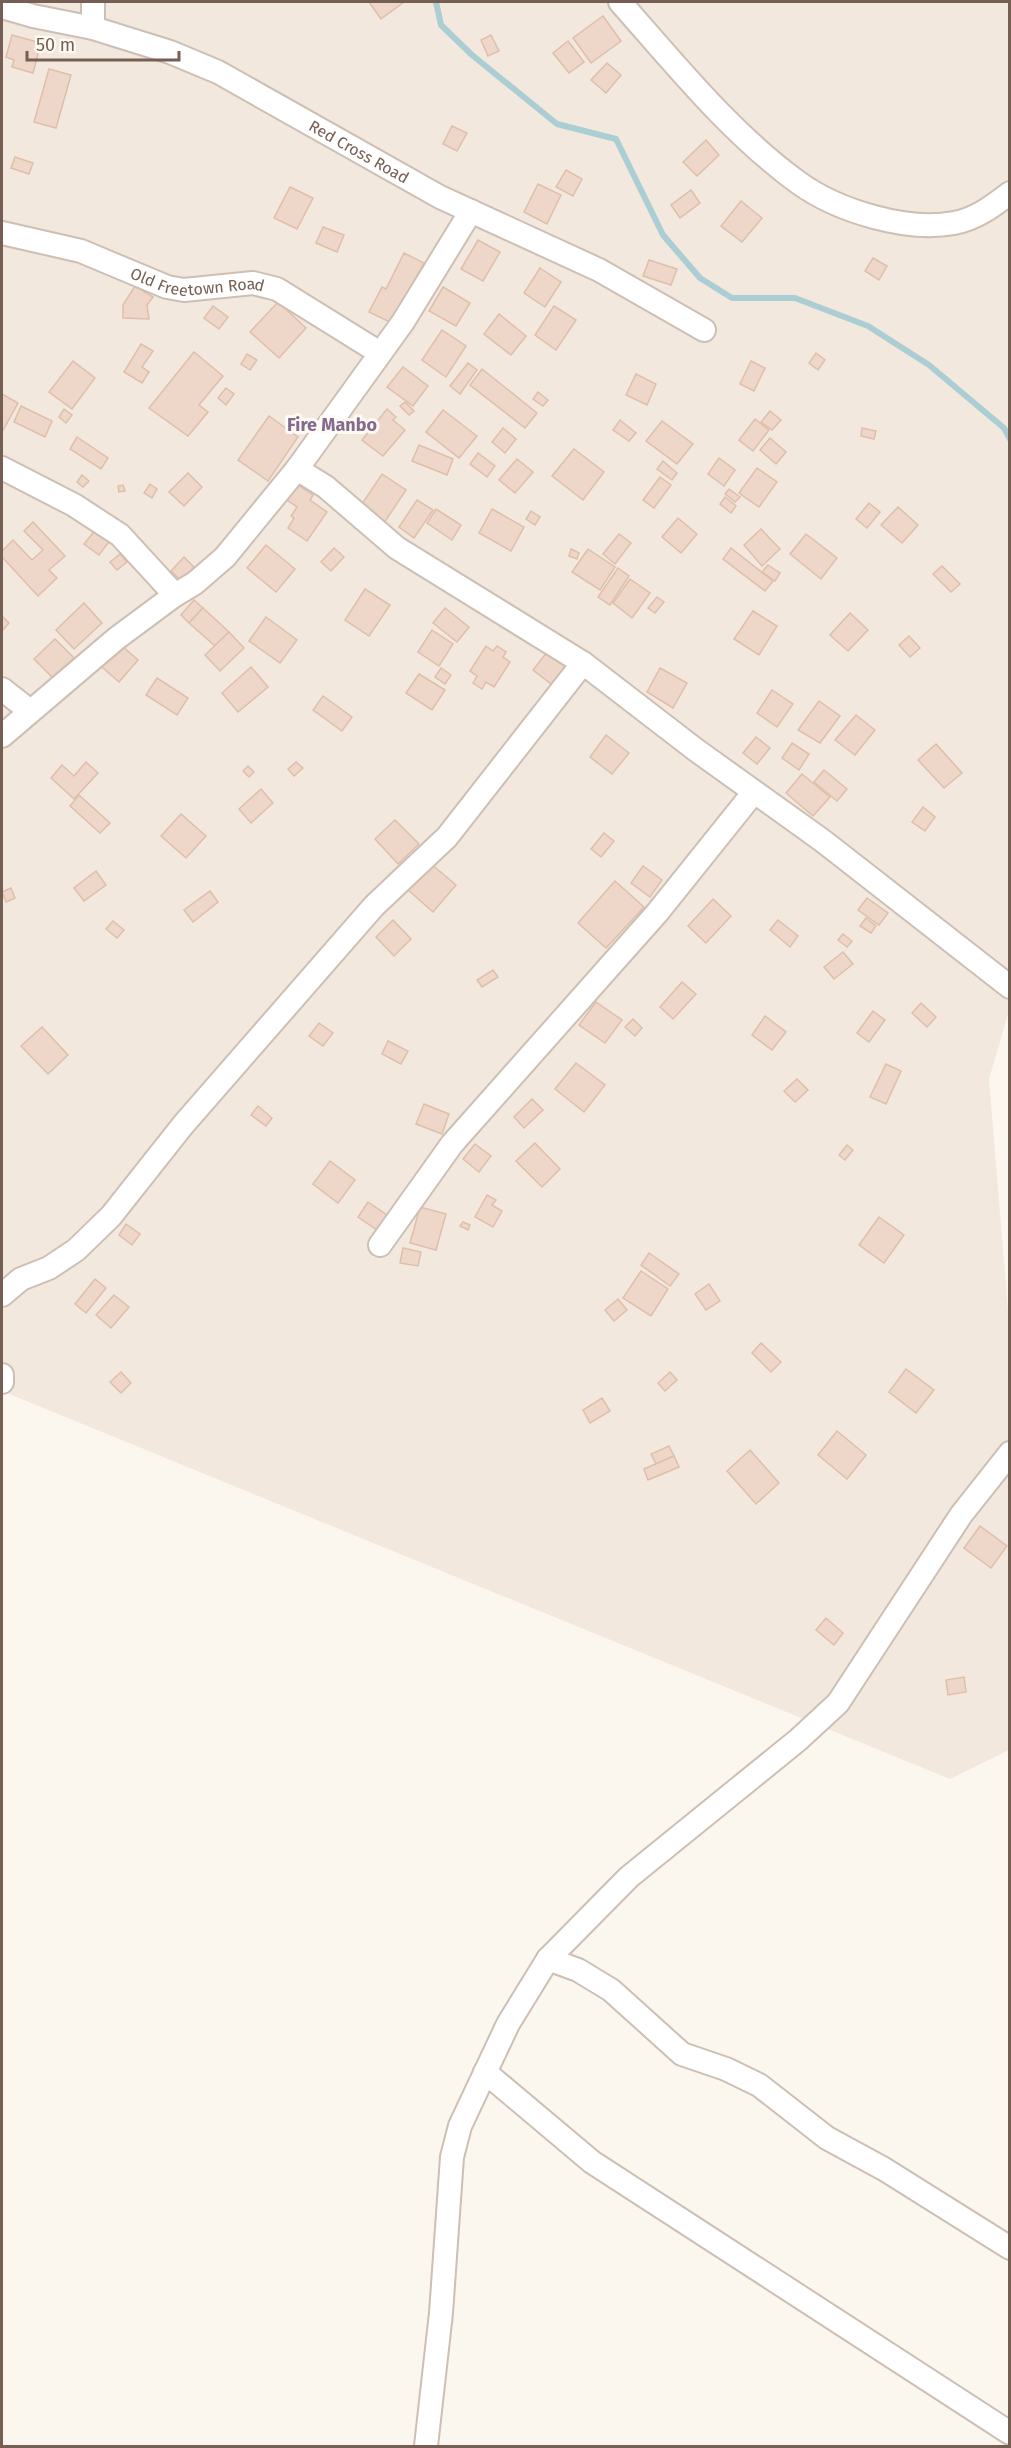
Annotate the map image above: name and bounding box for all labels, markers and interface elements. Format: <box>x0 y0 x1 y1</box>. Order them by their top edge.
scale bar <box>27 24 178 62</box>
text: 50 m <box>36 34 75 56</box>
street label: Red Cross Road <box>305 116 412 188</box>
street label: Old Freetown Road <box>127 264 266 301</box>
district label: Fire Manbo <box>287 414 377 436</box>

